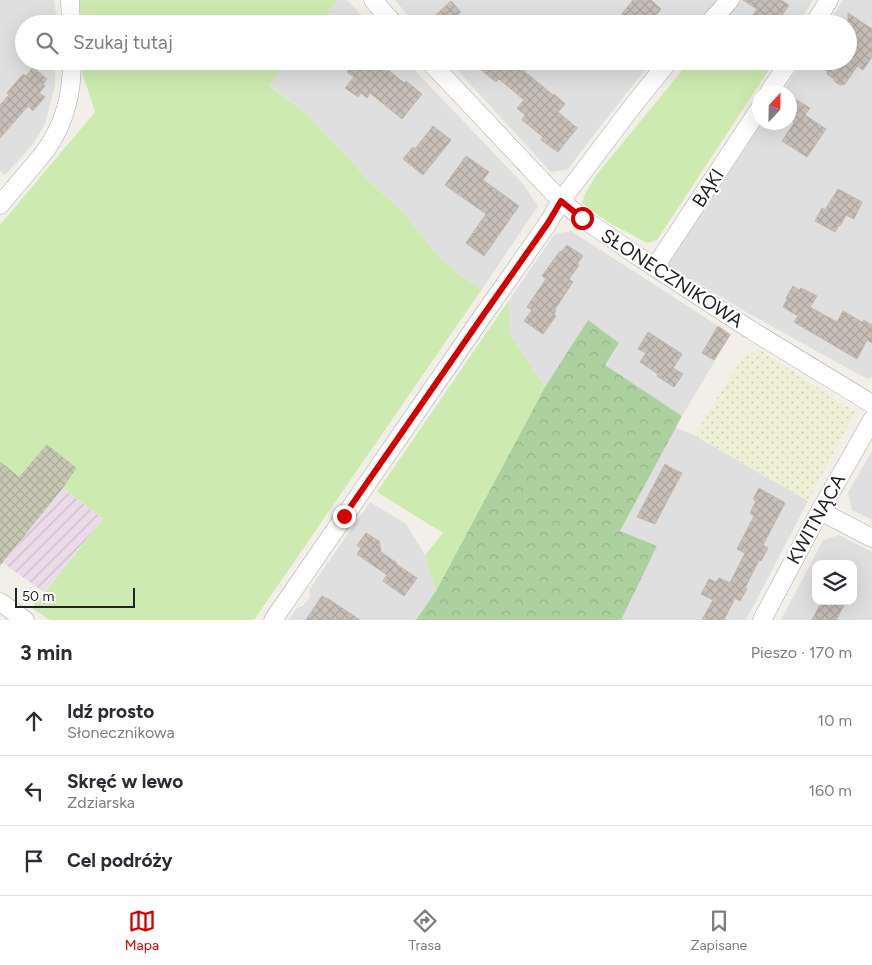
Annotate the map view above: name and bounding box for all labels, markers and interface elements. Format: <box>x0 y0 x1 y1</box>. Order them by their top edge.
search box <box>15 15 857 70</box>
icon: search <box>33 29 61 57</box>
text: Szukaj tutaj <box>73 31 173 54</box>
north arrow <box>752 85 797 130</box>
street label: BĄKI <box>687 164 729 212</box>
route start <box>571 207 594 230</box>
street label: SŁONECZNIKOWA <box>597 224 747 333</box>
street label: KWITNĄCA <box>782 470 850 568</box>
route end <box>333 505 356 528</box>
map controls <box>812 560 857 605</box>
button: layers <box>812 560 857 605</box>
scale bar <box>15 585 135 608</box>
text: 50 m <box>22 588 54 605</box>
text: 3 min <box>20 640 72 665</box>
text: Pieszo · 170 m <box>751 643 852 662</box>
text: Idź prosto <box>67 700 154 723</box>
icon: ahead <box>20 707 48 735</box>
text: 10 m <box>818 711 852 730</box>
text: Słonecznikowa <box>67 723 175 742</box>
text: Skręć w lewo <box>67 770 183 793</box>
icon: left <box>20 777 48 805</box>
text: 160 m <box>809 781 852 800</box>
text: Zdziarska <box>67 793 135 812</box>
icon: arrive <box>20 847 48 875</box>
text: Cel podróży <box>67 849 173 872</box>
tab: Mapa <box>125 907 159 954</box>
tab: Trasa <box>408 907 441 954</box>
tab: Zapisane <box>691 907 747 954</box>

